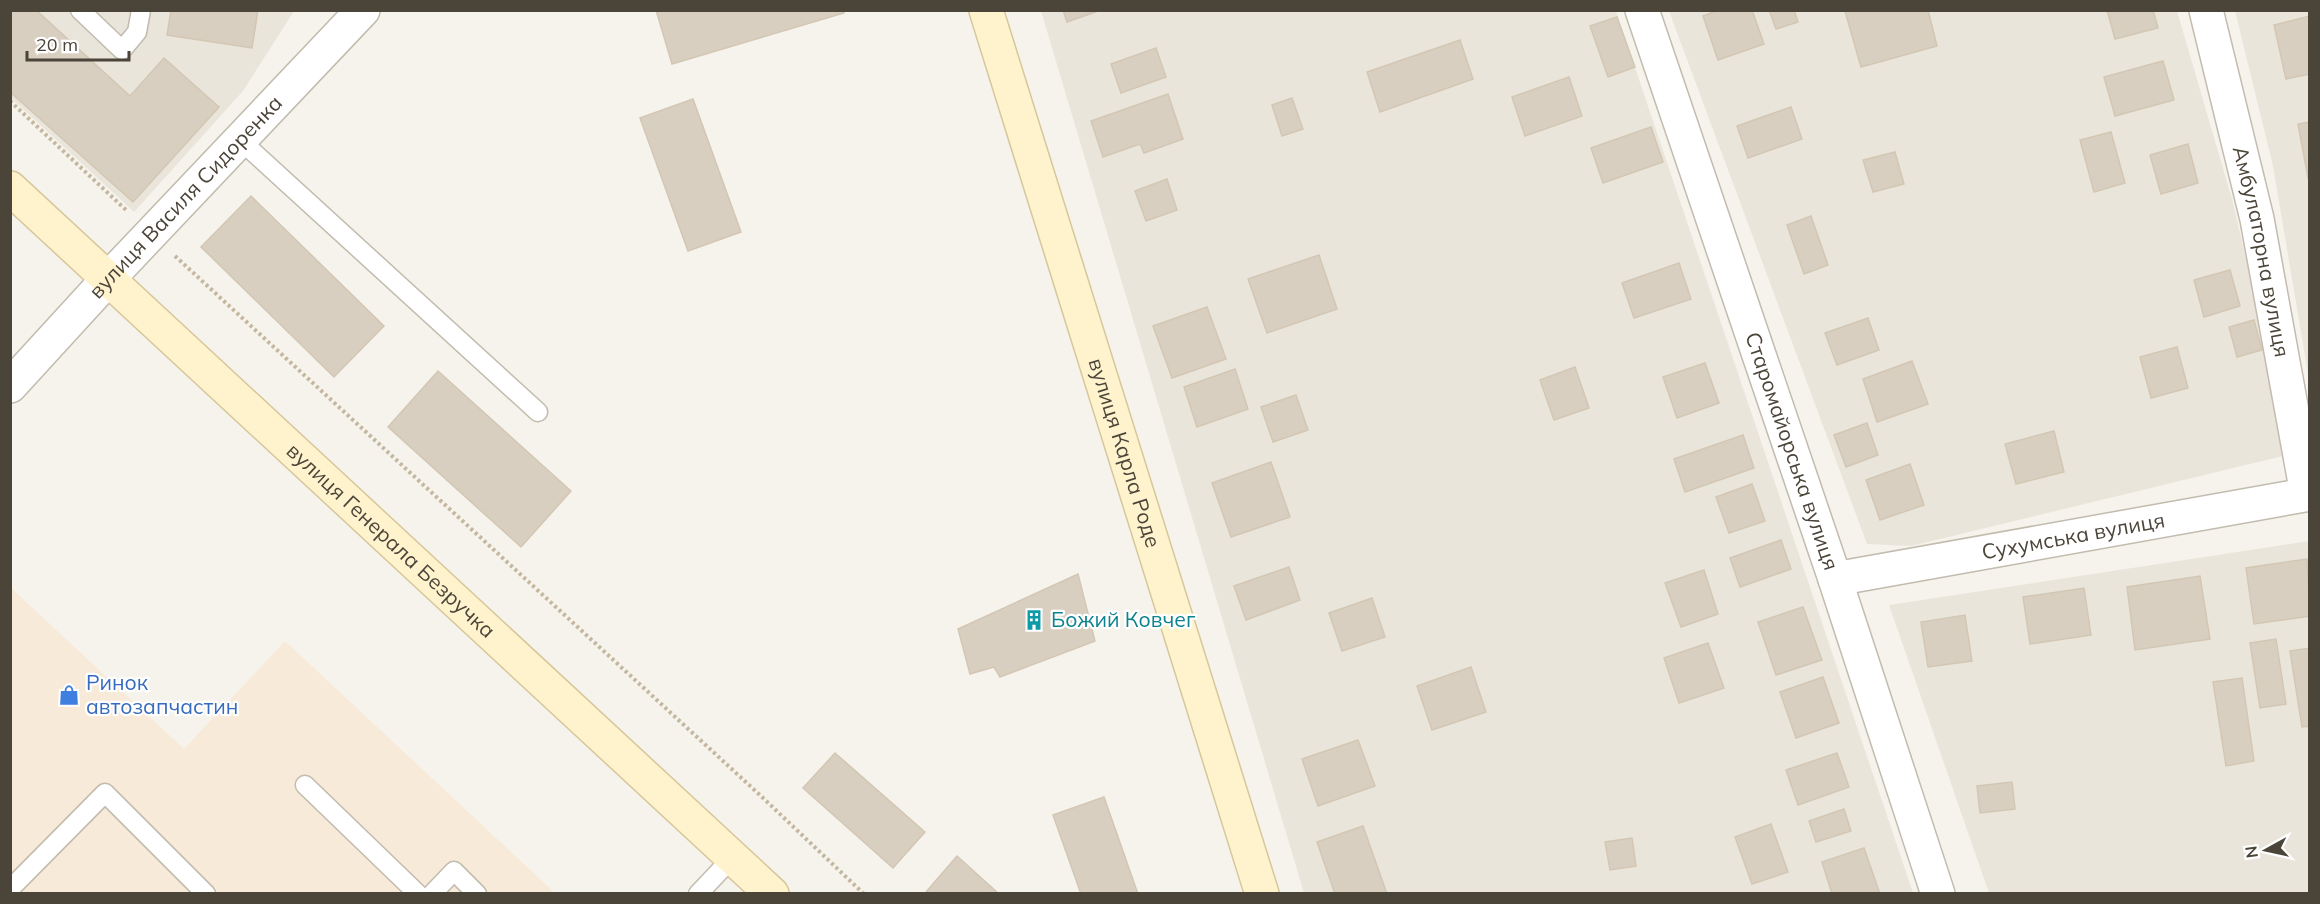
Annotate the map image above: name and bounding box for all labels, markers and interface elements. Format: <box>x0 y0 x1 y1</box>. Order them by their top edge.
scale bar <box>27 24 129 62</box>
text: 20 m <box>36 33 78 56</box>
street label: вулиця Василя Сидоренка <box>83 90 287 303</box>
street label: Амбулаторна вулиця <box>2228 143 2296 359</box>
street label: Старомайорська вулиця <box>1740 329 1845 573</box>
street label: вулиця Карла Роде <box>1083 355 1167 550</box>
street label: вулиця Генерала Безручка <box>282 437 501 643</box>
street label: Сухумська вулиця <box>1979 506 2167 565</box>
place label: Божий Ковчег <box>1051 606 1196 632</box>
building icon: Божий Ковчег <box>1022 608 1046 632</box>
place label: Ринок автозапчастин <box>86 669 238 719</box>
shop icon: Ринок автозапчастин <box>57 683 81 707</box>
north arrow <box>2236 820 2296 880</box>
text: N <box>2240 845 2262 859</box>

